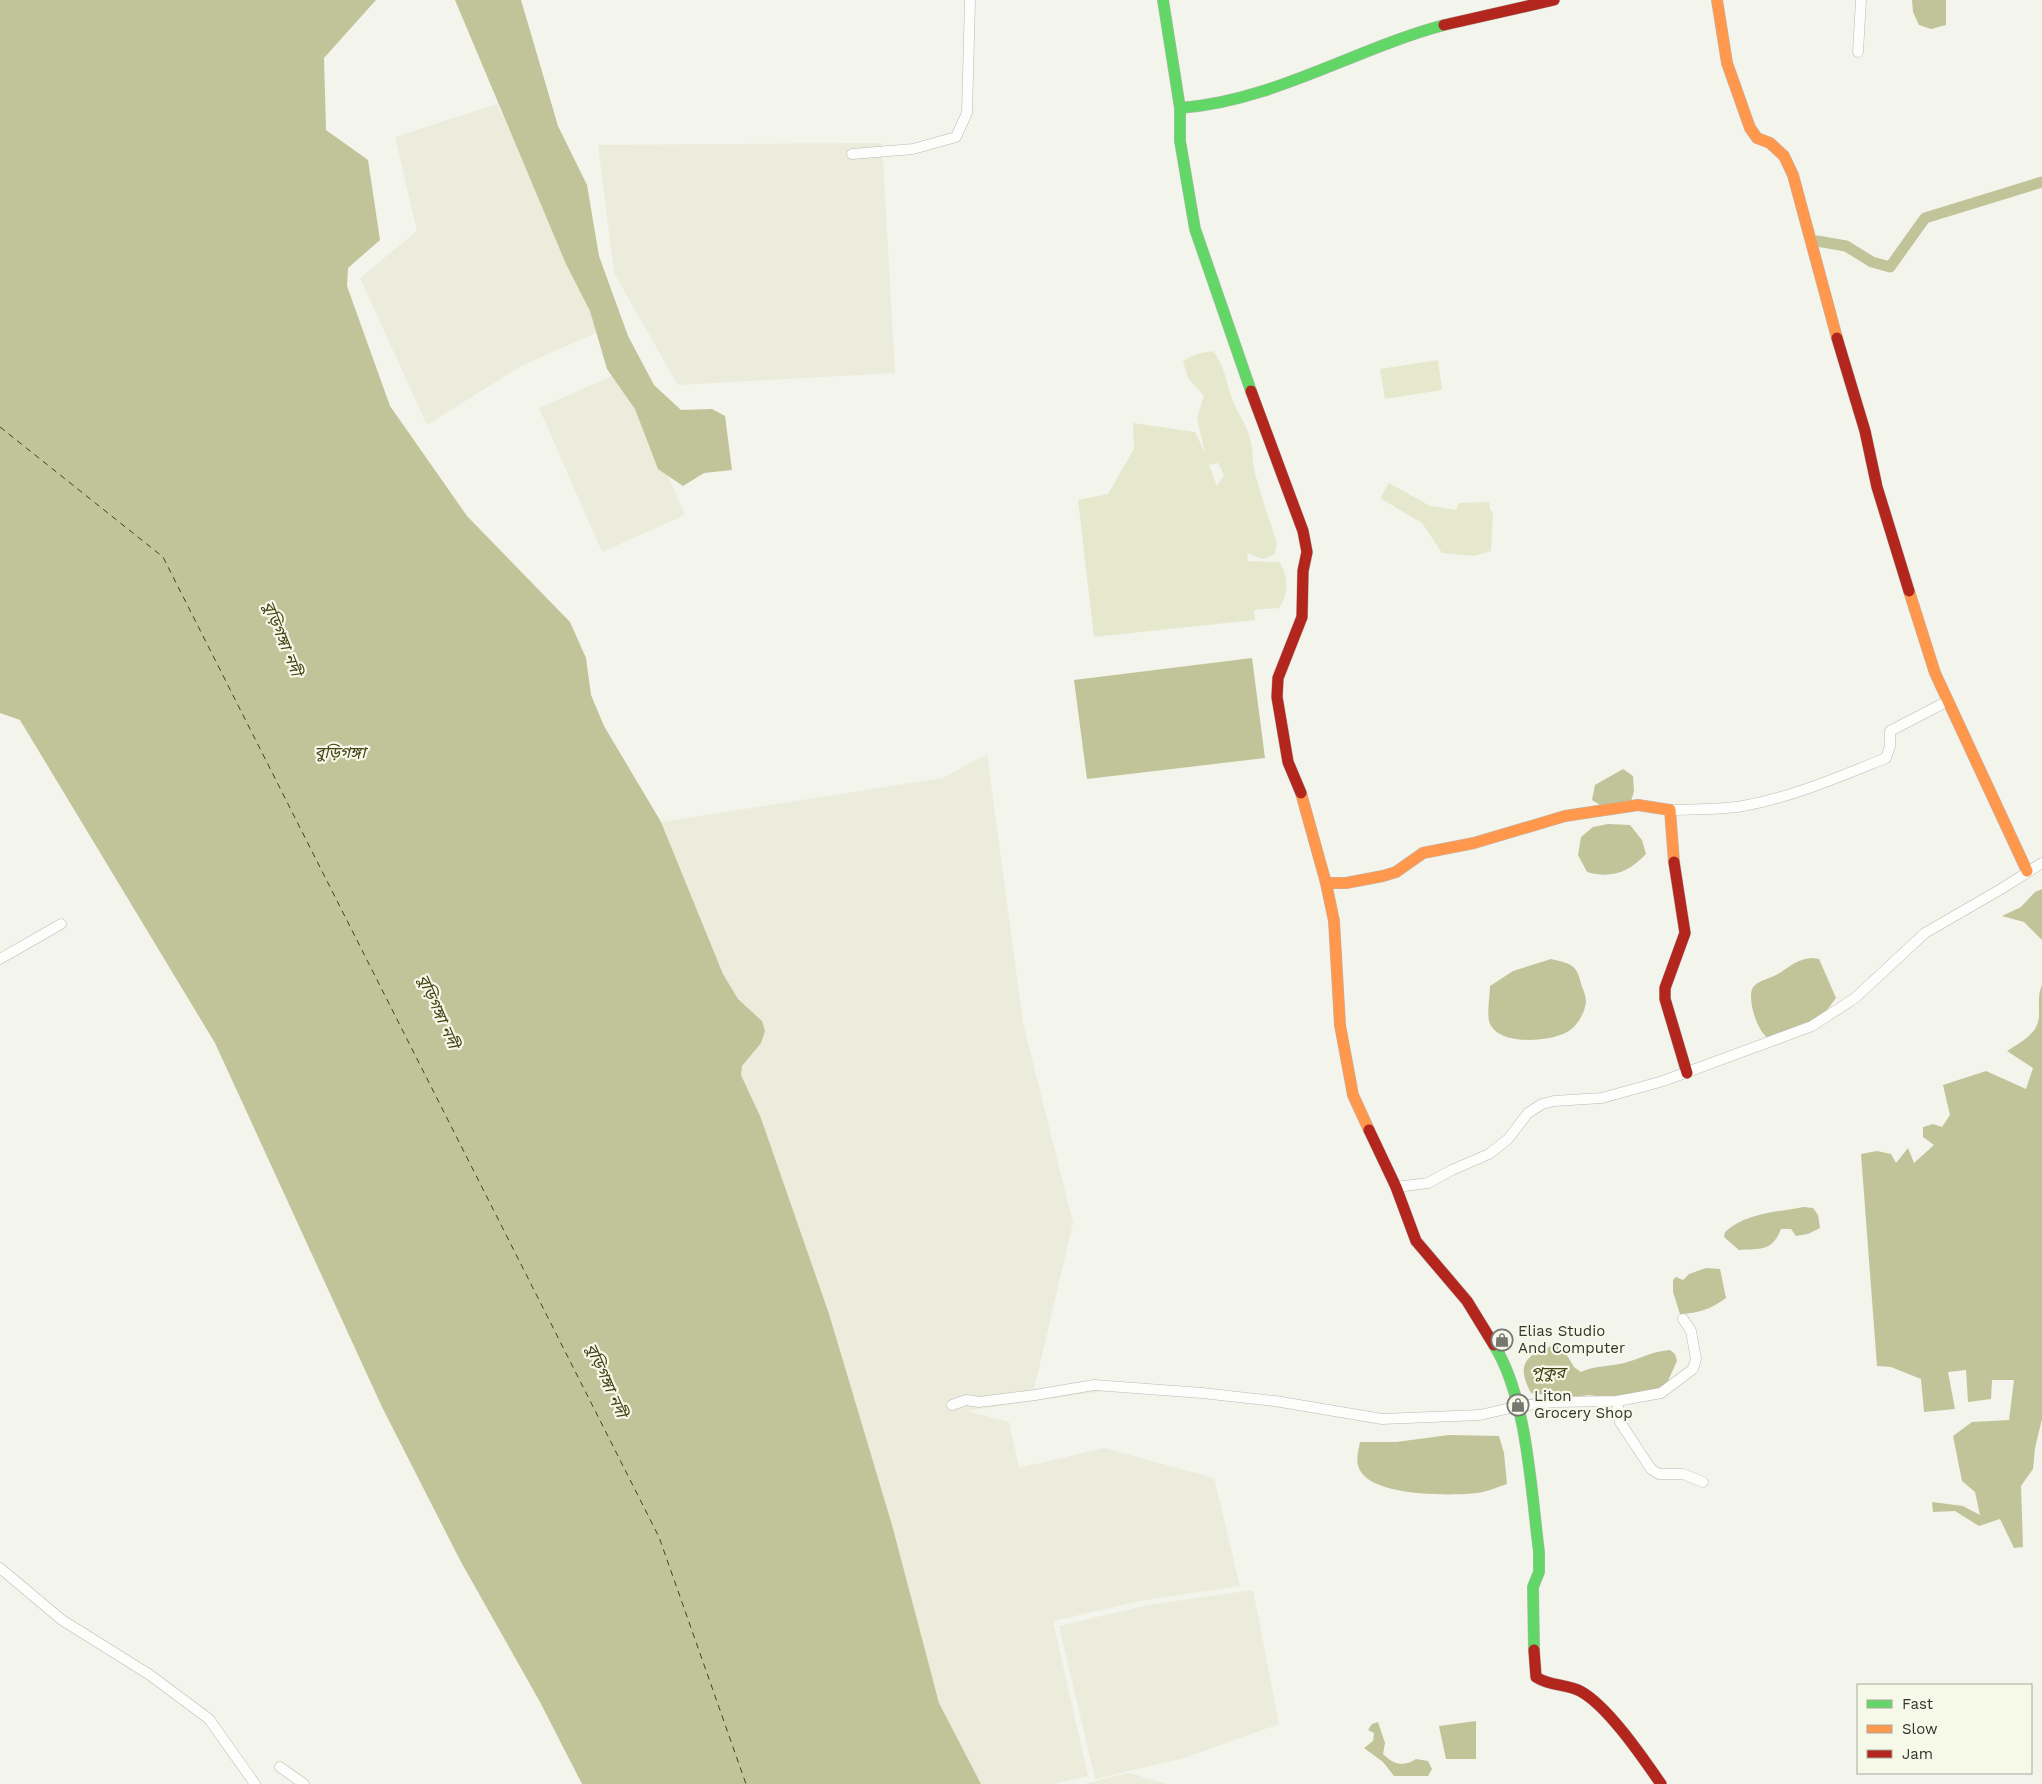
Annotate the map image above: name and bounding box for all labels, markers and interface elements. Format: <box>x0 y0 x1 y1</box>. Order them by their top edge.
water label: বুড়িগঙ্গা নদী <box>259 598 307 681</box>
water label: বুড়িগঙ্গা <box>315 743 368 762</box>
water label: বুড়িগঙ্গা নদী <box>414 971 464 1054</box>
place label: Elias Studio And Computer <box>1518 1322 1625 1357</box>
shop icon: Elias Studio And Computer <box>1490 1328 1514 1352</box>
water label: বুড়িগঙ্গা নদী <box>582 1340 632 1423</box>
water label: পুকুর <box>1531 1363 1568 1382</box>
place label: Liton Grocery Shop <box>1534 1387 1633 1422</box>
shop icon: Liton Grocery Shop <box>1506 1393 1530 1417</box>
legend <box>1857 1684 2032 1774</box>
text: Fast <box>1902 1695 1934 1713</box>
text: Slow <box>1902 1720 1938 1738</box>
text: Jam <box>1902 1745 1933 1763</box>

